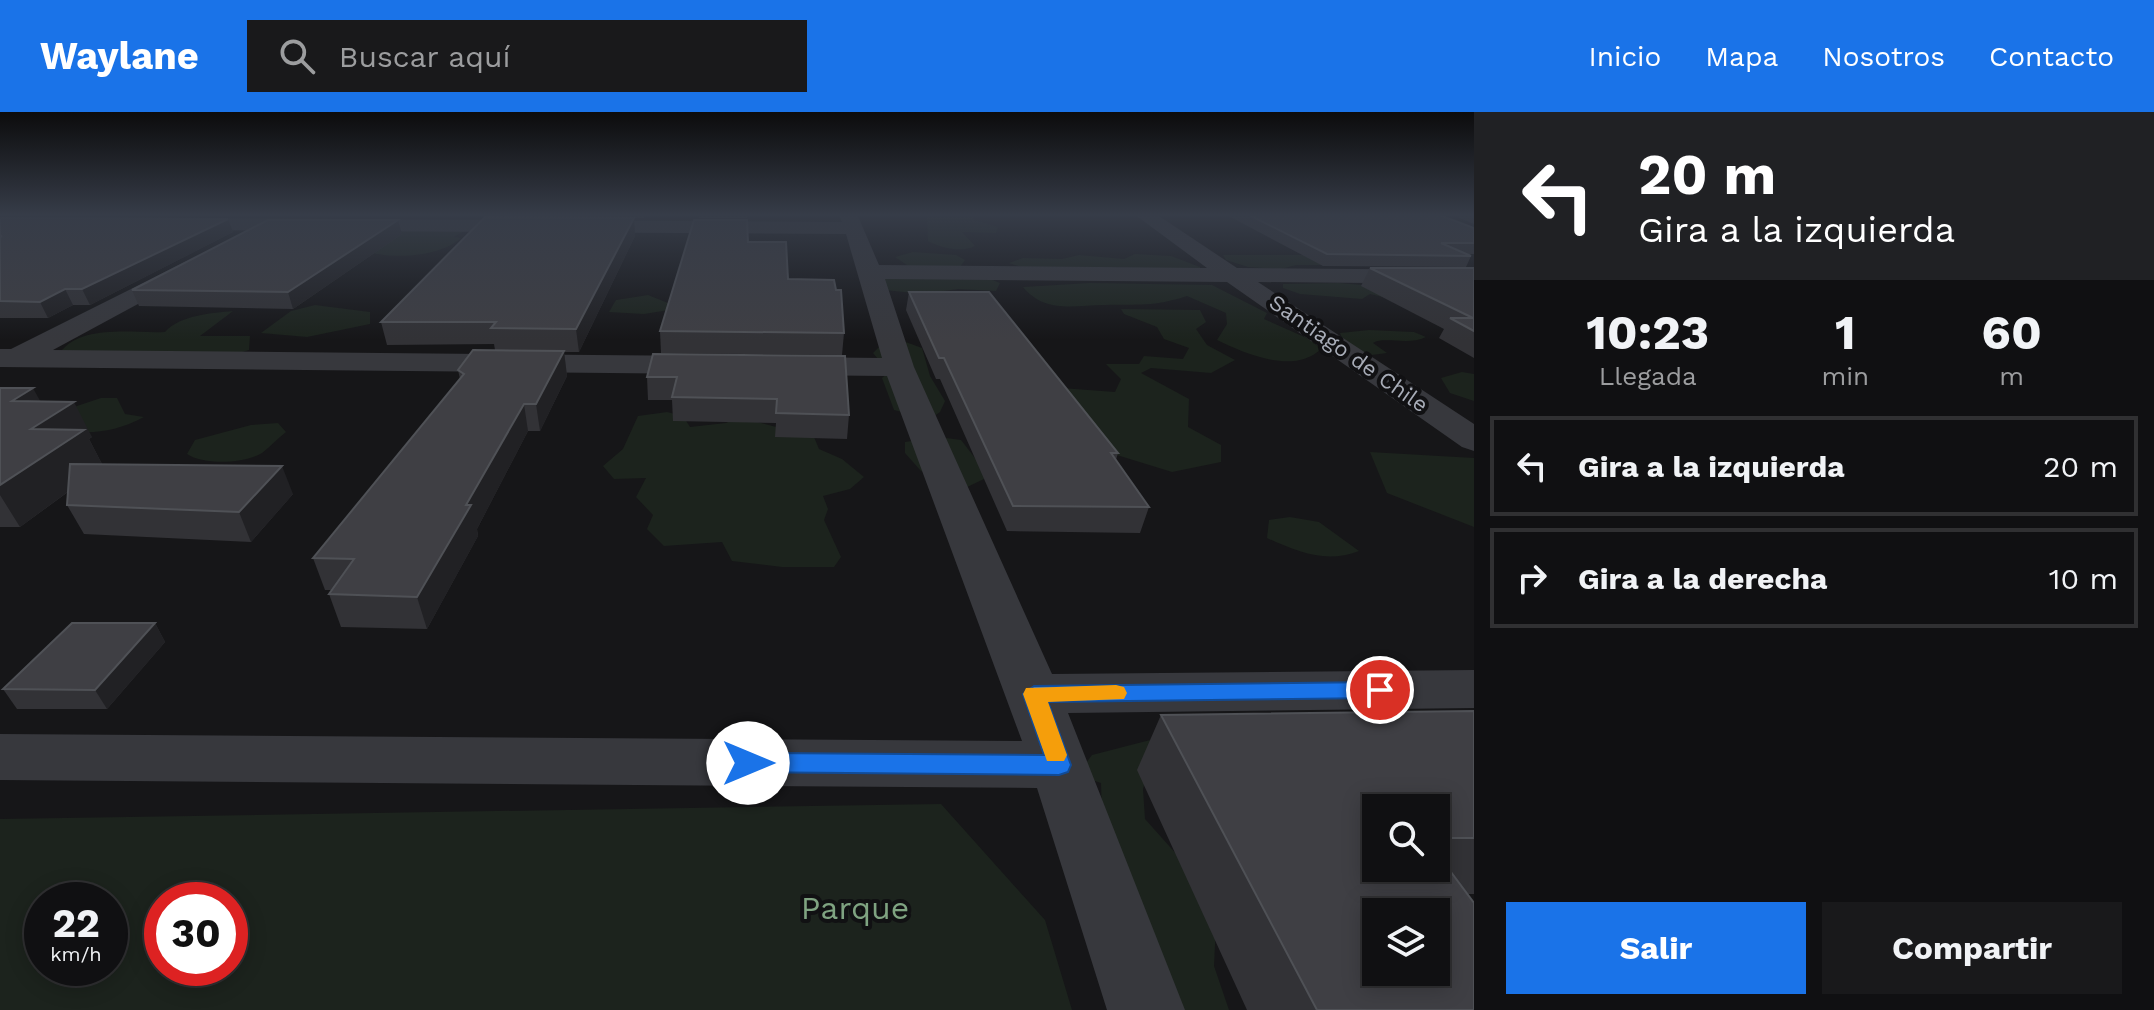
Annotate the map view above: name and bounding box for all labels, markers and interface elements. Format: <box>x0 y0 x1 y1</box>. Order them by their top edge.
search box <box>247 20 807 92</box>
text: Waylane <box>40 34 199 78</box>
icon: search <box>275 34 319 78</box>
text: Buscar aquí <box>339 39 511 74</box>
text: Inicio <box>1589 40 1661 73</box>
text: Mapa <box>1705 40 1778 73</box>
text: Nosotros <box>1822 40 1945 73</box>
text: Contacto <box>1989 40 2114 73</box>
text: 20 m <box>1638 142 1776 208</box>
icon: left <box>1506 144 1610 248</box>
text: Gira a la izquierda <box>1638 209 1955 251</box>
street label: Santiago de Chile <box>1265 289 1433 417</box>
text: 10:23 <box>1586 304 1709 361</box>
text: 1 <box>1835 304 1856 361</box>
text: 60 <box>1981 304 2042 361</box>
text: Llegada <box>1599 361 1697 391</box>
text: min <box>1821 361 1869 391</box>
text: m <box>1999 361 2024 391</box>
icon: left <box>1510 444 1554 488</box>
text: Gira a la izquierda <box>1578 449 1845 484</box>
text: 20 m <box>2043 449 2118 484</box>
icon: right <box>1510 556 1554 600</box>
text: Gira a la derecha <box>1578 561 1827 596</box>
text: 10 m <box>2049 561 2118 596</box>
pin <box>1346 656 1414 724</box>
icon: arrive <box>1358 668 1402 712</box>
position arrow <box>706 721 790 805</box>
map controls <box>1362 794 1450 986</box>
button: search <box>1362 794 1450 882</box>
speed limit sign: 30 <box>144 882 248 986</box>
park label: Parque <box>801 889 909 927</box>
button: layers <box>1362 898 1450 986</box>
text: 22 <box>52 900 100 947</box>
button: Salir <box>1506 902 1806 994</box>
button: Compartir <box>1822 902 2122 994</box>
text: km/h <box>50 942 102 966</box>

